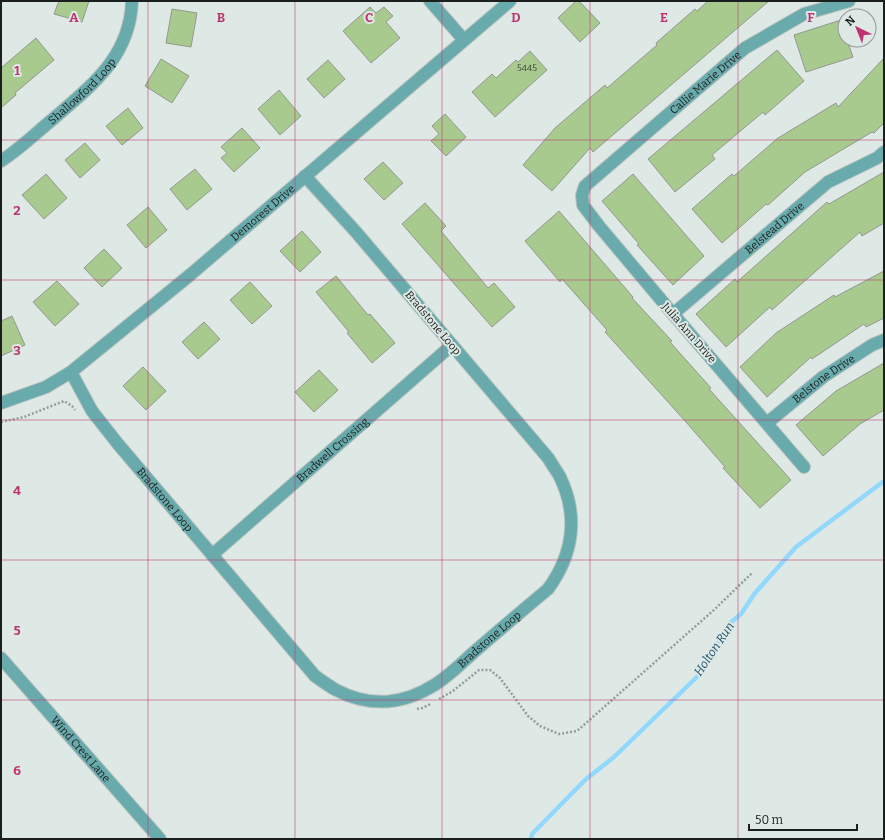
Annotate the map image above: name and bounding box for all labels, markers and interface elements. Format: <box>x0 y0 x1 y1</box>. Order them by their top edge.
north arrow <box>837 8 877 48</box>
text: A <box>69 10 79 25</box>
text: B <box>217 10 225 25</box>
text: C <box>365 10 373 25</box>
text: D <box>511 10 521 25</box>
text: E <box>660 10 668 25</box>
text: F <box>807 10 815 25</box>
text: N <box>843 13 858 29</box>
street label: Callie Marie Drive <box>667 48 743 117</box>
street label: Shallowford Loop <box>45 55 118 127</box>
text: 1 <box>14 63 20 78</box>
house number: 5445 <box>517 63 537 73</box>
street label: Demorest Drive <box>228 182 297 244</box>
street label: Belstead Drive <box>742 199 806 256</box>
text: 2 <box>13 203 21 218</box>
street label: Bradstone Loop <box>402 288 464 358</box>
street label: Julia Ann Drive <box>659 299 719 366</box>
text: 3 <box>13 343 21 358</box>
street label: Belstone Drive <box>790 352 857 406</box>
street label: Bradwell Crossing <box>294 415 371 485</box>
street label: Bradstone Loop <box>134 465 196 534</box>
text: 4 <box>13 483 21 498</box>
street label: Bradstone Loop <box>455 608 524 670</box>
water label: Holton Run <box>691 620 737 678</box>
text: 5 <box>13 623 21 638</box>
street label: Wind Crest Lane <box>48 713 113 785</box>
text: 6 <box>13 763 21 778</box>
scale bar <box>749 806 857 832</box>
text: 50 m <box>755 813 784 827</box>

